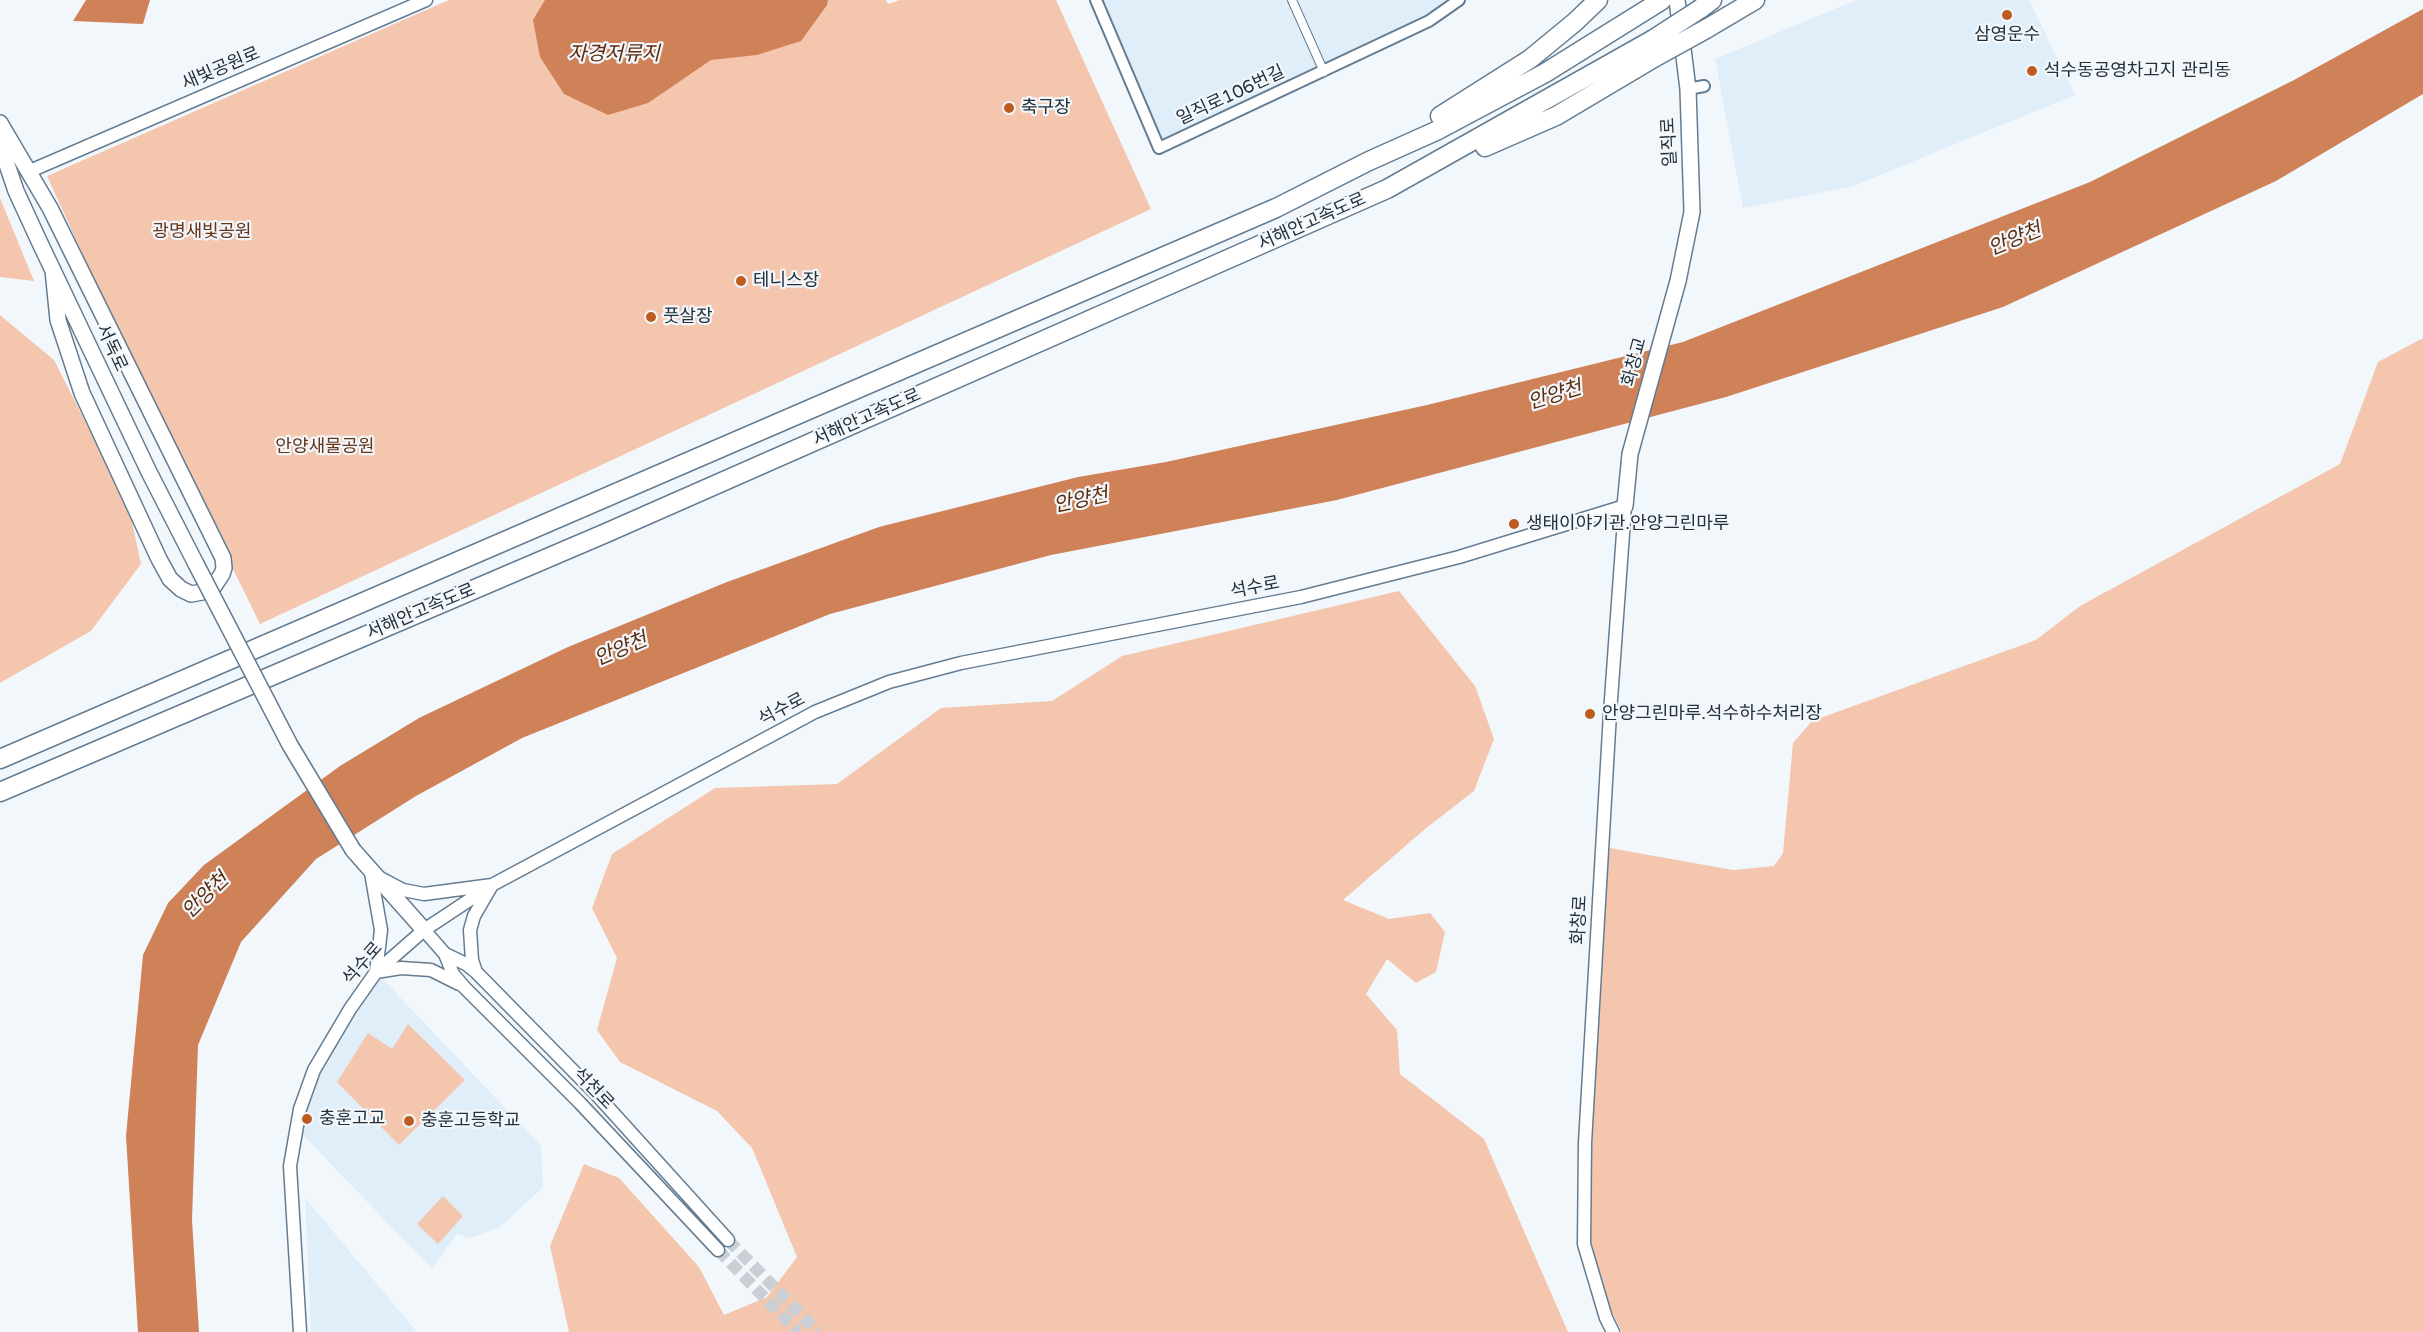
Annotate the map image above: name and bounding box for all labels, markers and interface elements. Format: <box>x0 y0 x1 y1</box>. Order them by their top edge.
marker: 삼영운수 <box>2000 8 2014 22</box>
place label: 삼영운수 <box>1974 24 2040 46</box>
street label: 새빛공원로 <box>179 43 263 95</box>
water label: 자경저류지 <box>568 43 660 67</box>
place label: 석수동공영차고지 관리동 <box>2044 60 2231 82</box>
street label: 일직로106번길 <box>1174 62 1288 130</box>
marker: 석수동공영차고지 관리동 <box>2025 64 2039 78</box>
place label: 축구장 <box>1021 97 1071 119</box>
marker: 축구장 <box>1002 101 1016 115</box>
street label: 일직로 <box>1658 117 1682 167</box>
street label: 서해안고속도로 <box>1255 189 1369 255</box>
water label: 안양천 <box>1985 219 2045 261</box>
park label: 광명새빛공원 <box>152 221 252 243</box>
place label: 테니스장 <box>753 270 819 292</box>
marker: 테니스장 <box>734 274 748 288</box>
place label: 풋살장 <box>663 306 713 328</box>
marker: 풋살장 <box>644 310 658 324</box>
street label: 서독로 <box>91 321 131 375</box>
street label: 화창교 <box>1618 335 1652 389</box>
water label: 안양천 <box>1525 376 1585 416</box>
street label: 서해안고속도로 <box>810 385 924 451</box>
park label: 안양새물공원 <box>275 436 375 458</box>
water label: 안양천 <box>1052 484 1110 518</box>
place label: 생태이야기관.안양그린마루 <box>1526 513 1729 535</box>
marker: 생태이야기관.안양그린마루 <box>1507 517 1521 531</box>
street label: 석수로 <box>1229 573 1281 603</box>
street label: 서해안고속도로 <box>363 579 479 645</box>
water label: 안양천 <box>591 628 651 672</box>
street label: 석수로 <box>755 689 809 731</box>
place label: 안양그린마루.석수하수처리장 <box>1602 703 1822 725</box>
marker: 안양그린마루.석수하수처리장 <box>1583 707 1597 721</box>
water label: 안양천 <box>178 868 234 924</box>
street label: 화창로 <box>1568 895 1592 945</box>
street label: 석수로 <box>339 938 387 990</box>
street label: 석천로 <box>568 1064 618 1114</box>
place label: 충훈고교 <box>319 1108 385 1130</box>
place label: 충훈고등학교 <box>421 1110 520 1132</box>
marker: 충훈고교 <box>300 1112 314 1126</box>
marker: 충훈고등학교 <box>402 1114 416 1128</box>

